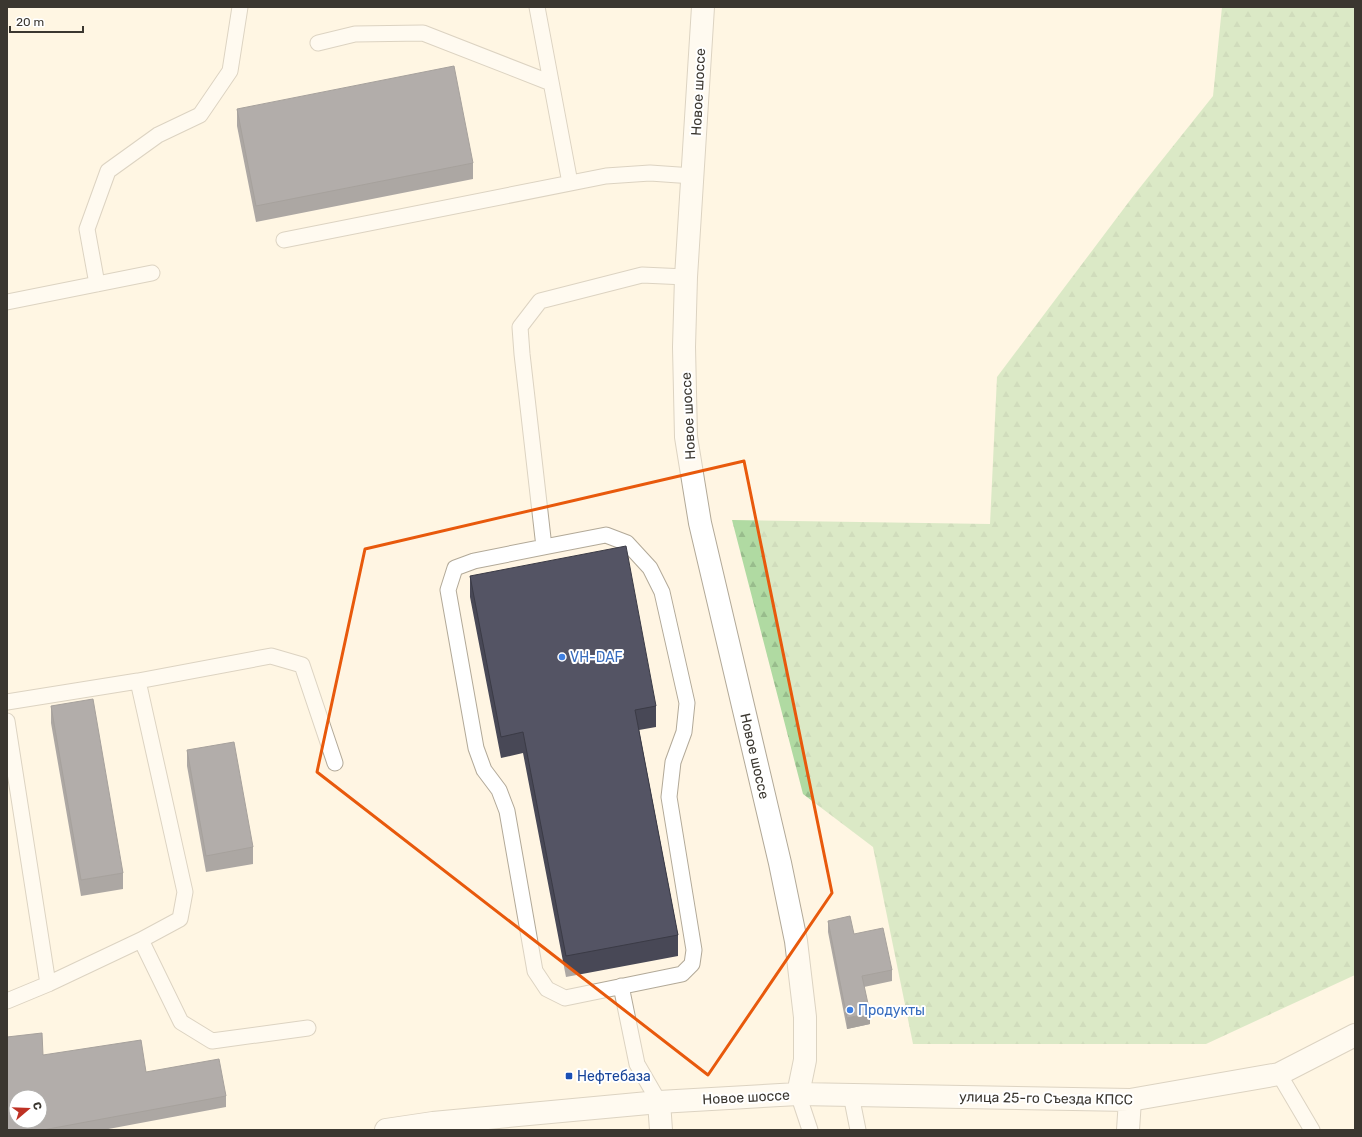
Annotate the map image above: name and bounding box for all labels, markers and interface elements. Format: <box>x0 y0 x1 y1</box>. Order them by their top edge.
scale bar <box>10 8 83 34</box>
text: 20 m <box>16 15 44 29</box>
street label: Новое шоссе <box>688 48 709 136</box>
street label: Новое шоссе <box>678 372 699 460</box>
place label: VH-DAF <box>570 649 623 666</box>
marker: VH-DAF <box>557 652 567 662</box>
street label: Новое шоссе <box>736 712 773 801</box>
place label: Продукты <box>858 1002 925 1019</box>
marker: Продукты <box>845 1005 855 1015</box>
place label: Нефтебаза <box>577 1068 651 1085</box>
marker: Нефтебаза <box>564 1071 574 1081</box>
street label: Новое шоссе <box>702 1087 790 1108</box>
street label: улица 25-го Съезда КПСС <box>959 1088 1133 1109</box>
north arrow <box>8 1089 48 1129</box>
text: С <box>30 1100 44 1112</box>

